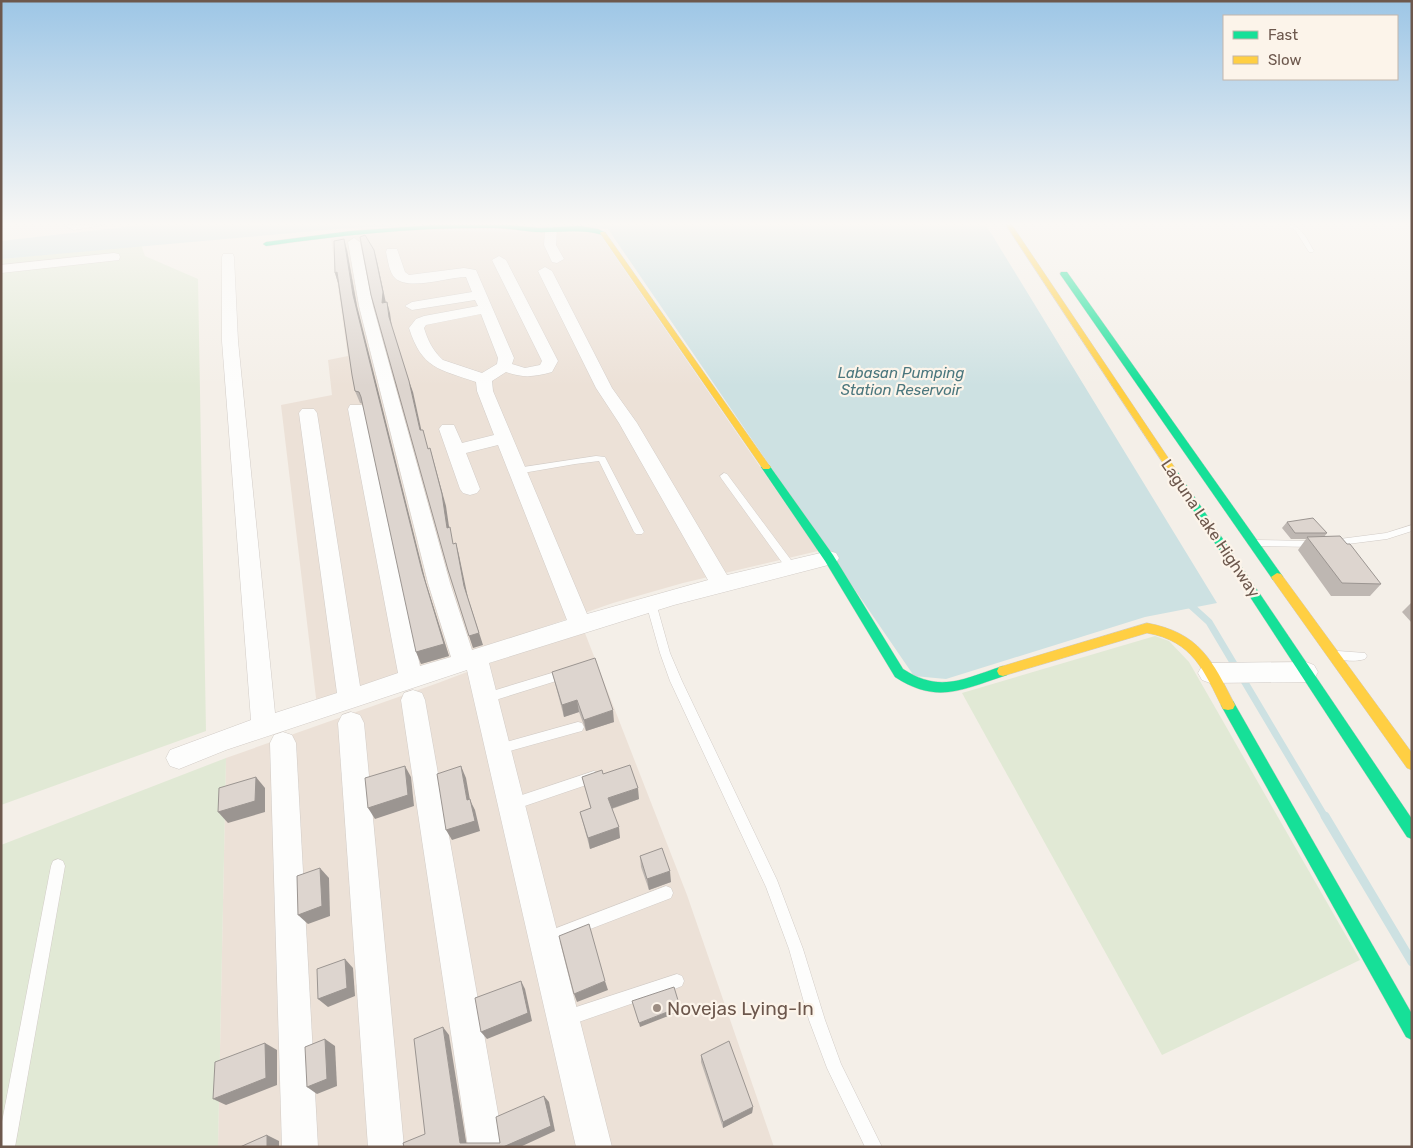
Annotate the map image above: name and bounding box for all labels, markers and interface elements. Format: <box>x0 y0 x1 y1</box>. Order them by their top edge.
legend <box>1223 15 1398 80</box>
text: Fast <box>1268 26 1298 44</box>
text: Slow <box>1268 51 1301 69</box>
water label: Labasan Pumping Station Reservoir <box>838 364 964 399</box>
street label: Laguna Lake Highway <box>1157 456 1264 601</box>
place label: Novejas Lying-In <box>667 997 814 1020</box>
marker: Novejas Lying-In <box>651 1002 663 1014</box>

